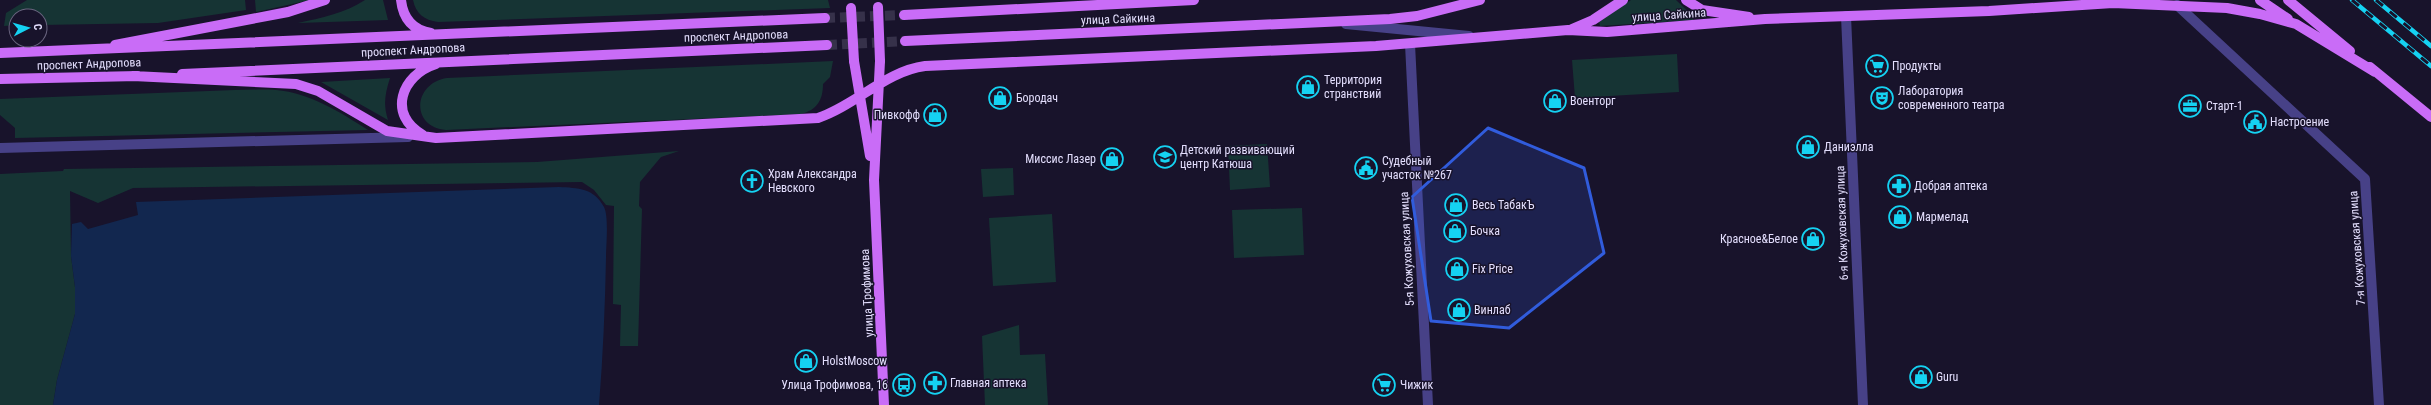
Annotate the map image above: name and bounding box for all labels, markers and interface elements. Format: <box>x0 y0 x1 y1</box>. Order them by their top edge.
street label: улица Сайкина <box>1632 5 1707 25</box>
north arrow <box>8 8 48 48</box>
street label: улица Сайкина <box>1081 11 1156 27</box>
text: С <box>31 23 44 31</box>
street label: проспект Андропова <box>684 27 789 45</box>
street label: проспект Андропова <box>361 40 466 60</box>
supermarket icon: Продукты <box>1864 53 1890 79</box>
street label: проспект Андропова <box>37 55 142 73</box>
place label: Продукты <box>1892 59 1941 73</box>
place label: Территория странствий <box>1324 73 1382 101</box>
shop icon: Территория странствий <box>1295 74 1321 100</box>
place label: Лаборатория современного театра <box>1898 84 2005 112</box>
shop icon: Бородач <box>987 85 1013 111</box>
theatre icon: Лаборатория современного театра <box>1869 85 1895 111</box>
shop icon: Военторг <box>1542 88 1568 114</box>
place label: Бородач <box>1016 91 1058 105</box>
office icon: Старт-1 <box>2177 93 2203 119</box>
place label: Военторг <box>1570 94 1616 108</box>
place label: Старт-1 <box>2206 99 2243 113</box>
shop icon: Пивкофф <box>922 102 948 128</box>
place label: Пивкофф <box>874 108 920 122</box>
public building icon: Настроение <box>2242 109 2268 135</box>
place label: Настроение <box>2270 115 2330 129</box>
shop icon: Даниэлла <box>1795 134 1821 160</box>
place label: Даниэлла <box>1824 140 1874 154</box>
place label: Детский развивающий центр Катюша <box>1180 143 1295 171</box>
school or university icon: Детский развивающий центр Катюша <box>1152 144 1178 170</box>
shop icon: Миссис Лазер <box>1099 146 1125 172</box>
place label: Миссис Лазер <box>1025 152 1096 166</box>
place label: Судебный участок №267 <box>1382 154 1452 182</box>
public building icon: Судебный участок №267 <box>1353 155 1379 181</box>
street label: 6-я Кожуховская улица <box>1833 165 1851 281</box>
place label: Храм Александра Невского <box>768 167 857 195</box>
church icon: Храм Александра Невского <box>739 168 765 194</box>
pharmacy icon: Добрая аптека <box>1886 173 1912 199</box>
place label: Добрая аптека <box>1914 179 1988 193</box>
street label: 7-я Кожуховская улица <box>2346 190 2368 306</box>
street label: 5-я Кожуховская улица <box>1397 191 1417 307</box>
shop icon: Весь ТабакЪ <box>1443 192 1469 218</box>
place label: Весь ТабакЪ <box>1472 198 1535 212</box>
shop icon: Мармелад <box>1887 204 1913 230</box>
place label: Мармелад <box>1916 210 1969 224</box>
shop icon: Бочка <box>1442 218 1468 244</box>
place label: Бочка <box>1470 224 1500 238</box>
shop icon: Красное&Белое <box>1800 226 1826 252</box>
place label: Красное&Белое <box>1720 232 1798 246</box>
street label: улица Трофимова <box>858 248 876 337</box>
shop icon: Fix Price <box>1444 256 1470 282</box>
place label: Fix Price <box>1472 262 1513 276</box>
shop icon: Винлаб <box>1446 297 1472 323</box>
place label: Винлаб <box>1474 303 1511 317</box>
shop icon: HolstMoscow <box>793 348 819 374</box>
place label: HolstMoscow <box>822 354 887 368</box>
shop icon: Guru <box>1908 364 1934 390</box>
pharmacy icon: Главная аптека <box>922 370 948 396</box>
place label: Guru <box>1936 370 1959 384</box>
bus stop icon: Улица Трофимова, 16 <box>891 372 917 398</box>
supermarket icon: Чижик <box>1371 372 1397 398</box>
place label: Главная аптека <box>950 376 1027 390</box>
place label: Улица Трофимова, 16 <box>781 378 888 392</box>
place label: Чижик <box>1400 378 1433 392</box>

